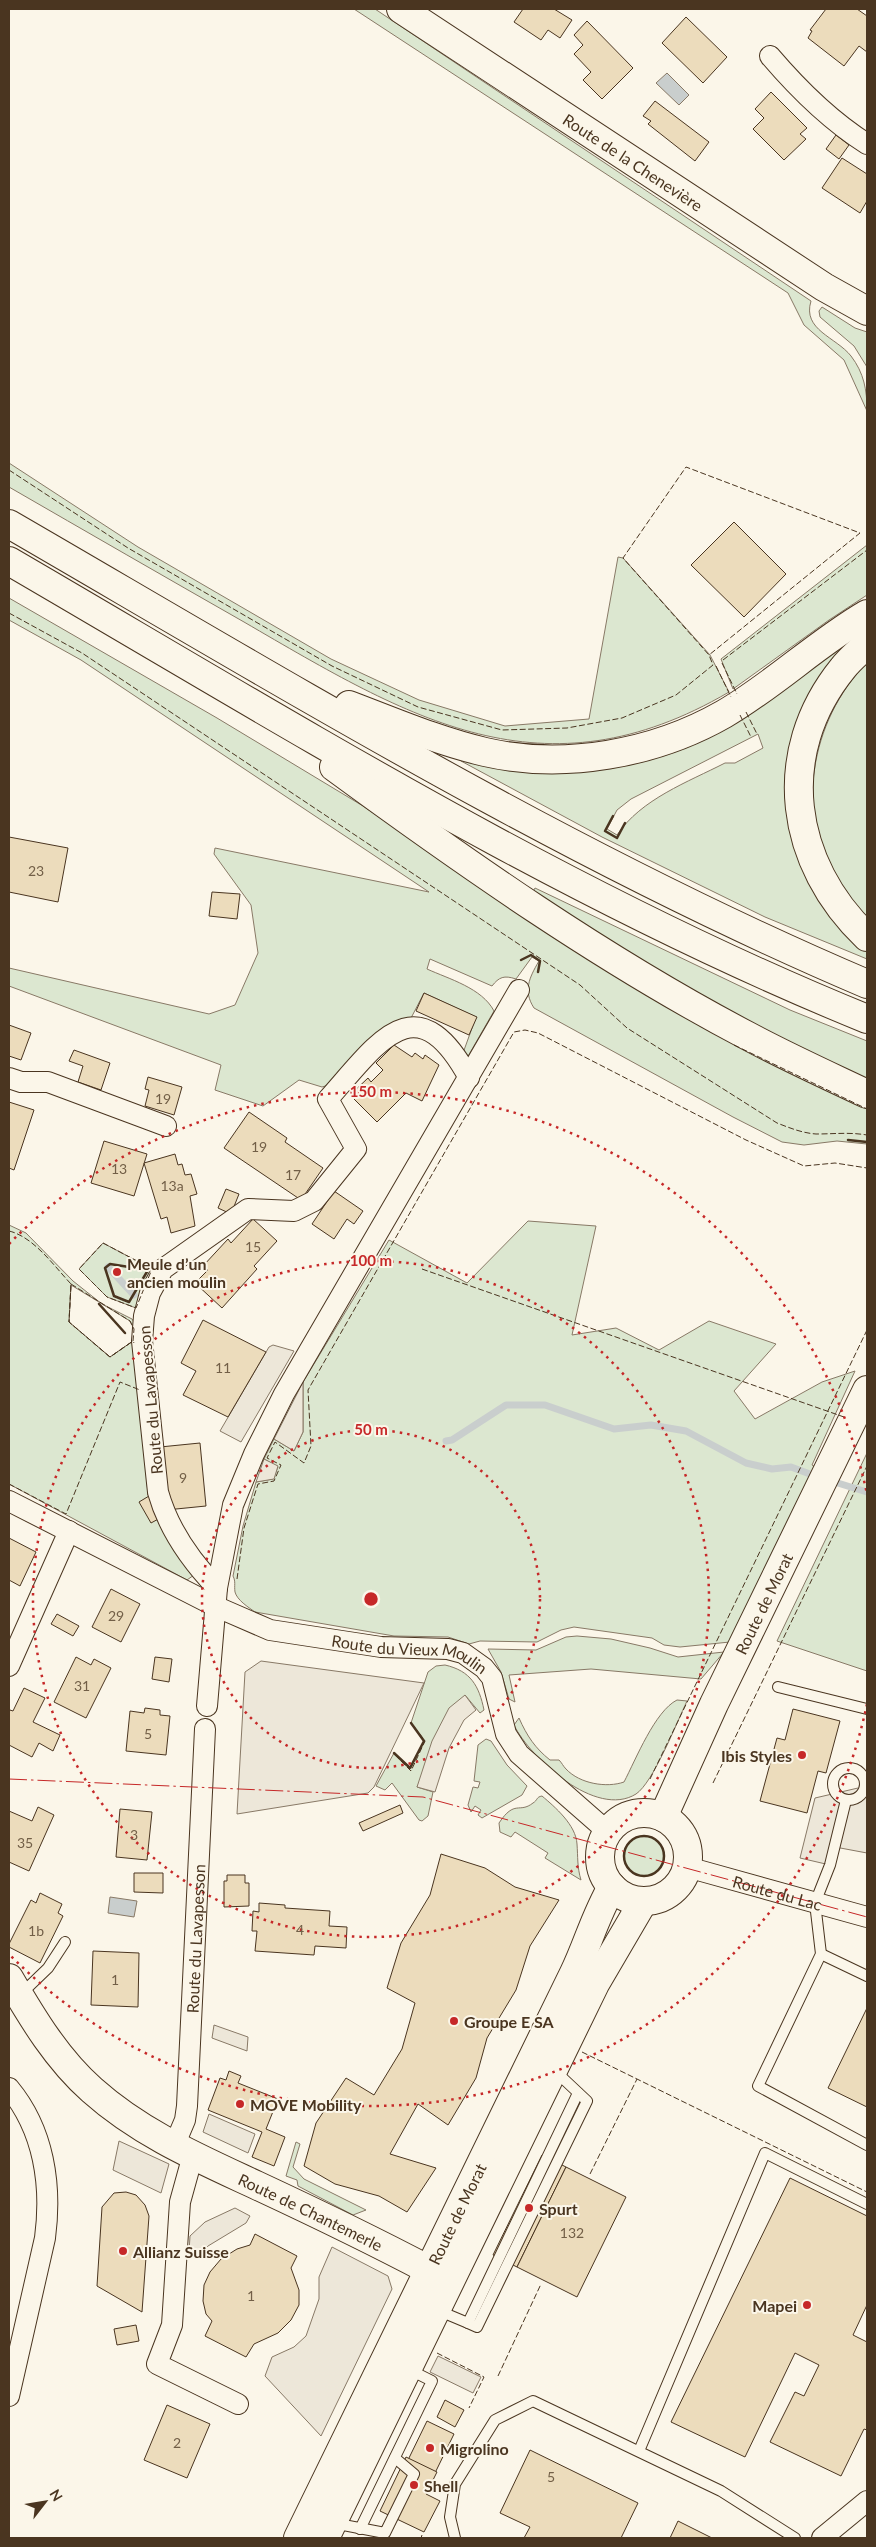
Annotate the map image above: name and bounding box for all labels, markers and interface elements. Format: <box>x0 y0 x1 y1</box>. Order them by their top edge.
street label: Route de la Chenevière <box>560 109 707 214</box>
house number: 23 <box>28 862 44 879</box>
text: 150 m <box>350 1082 392 1100</box>
house number: 19 <box>155 1090 171 1107</box>
house number: 19 <box>251 1138 267 1155</box>
house number: 13 <box>111 1160 127 1177</box>
house number: 17 <box>285 1166 301 1183</box>
house number: 13a <box>160 1177 184 1194</box>
house number: 15 <box>245 1238 261 1255</box>
text: 100 m <box>350 1251 392 1269</box>
place label: Meule d’un ancien moulin <box>127 1254 226 1291</box>
marker: Meule d’un ancien moulin <box>111 1266 123 1278</box>
street label: Route du Lavapesson <box>134 1325 166 1475</box>
house number: 11 <box>215 1359 231 1376</box>
text: 50 m <box>354 1420 388 1438</box>
house number: 9 <box>179 1469 187 1486</box>
street label: Route de Morat <box>730 1549 796 1657</box>
centre of rings <box>362 1590 380 1608</box>
house number: 29 <box>108 1607 124 1624</box>
street label: Route du Vieux Moulin <box>330 1630 491 1677</box>
house number: 31 <box>74 1677 90 1694</box>
house number: 5 <box>144 1725 152 1742</box>
place label: Ibis Styles <box>721 1746 792 1765</box>
marker: Ibis Styles <box>796 1749 808 1761</box>
house number: 3 <box>130 1826 138 1843</box>
house number: 35 <box>17 1834 33 1851</box>
street label: Route du Lavapesson <box>182 1864 208 2014</box>
street label: Route du Lac <box>731 1871 825 1914</box>
house number: 4 <box>296 1921 304 1938</box>
house number: 1b <box>28 1922 44 1939</box>
house number: 1 <box>111 1971 119 1988</box>
place label: Groupe E SA <box>464 2012 555 2031</box>
marker: Groupe E SA <box>448 2015 460 2027</box>
place label: MOVE Mobility <box>250 2095 362 2114</box>
marker: MOVE Mobility <box>234 2098 246 2110</box>
street label: Route de Morat <box>424 2160 489 2267</box>
street label: Route de Chantemerle <box>236 2169 386 2254</box>
place label: Spurt <box>539 2199 578 2218</box>
marker: Spurt <box>523 2202 535 2214</box>
house number: 132 <box>560 2224 584 2241</box>
place label: Allianz Suisse <box>132 2242 229 2261</box>
marker: Allianz Suisse <box>117 2245 129 2257</box>
house number: 1 <box>247 2287 255 2304</box>
place label: Mapei <box>752 2296 797 2315</box>
marker: Mapei <box>801 2299 813 2311</box>
house number: 2 <box>173 2434 181 2451</box>
place label: Migrolino <box>440 2439 509 2458</box>
marker: Migrolino <box>424 2442 436 2454</box>
house number: 5 <box>547 2468 555 2485</box>
place label: Shell <box>424 2476 458 2495</box>
north arrow <box>20 2477 70 2527</box>
marker: Shell <box>408 2479 420 2491</box>
text: N <box>47 2486 67 2504</box>

